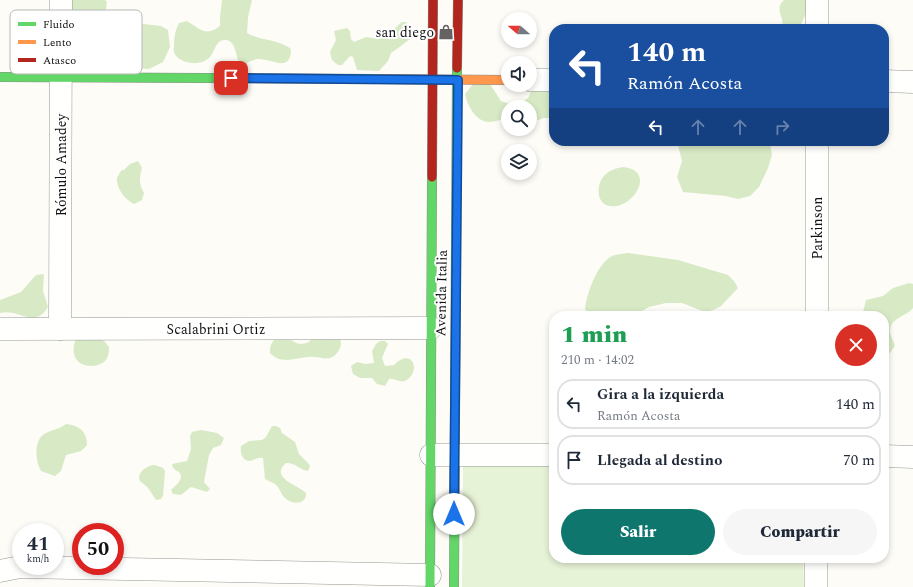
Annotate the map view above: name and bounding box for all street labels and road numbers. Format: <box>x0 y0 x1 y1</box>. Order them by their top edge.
street label: Rómulo Amadey <box>51 112 72 216</box>
street label: Parkinson <box>807 197 828 259</box>
street label: Avenida Italia <box>430 249 453 336</box>
street label: Scalabrini Ortiz <box>167 319 265 340</box>

